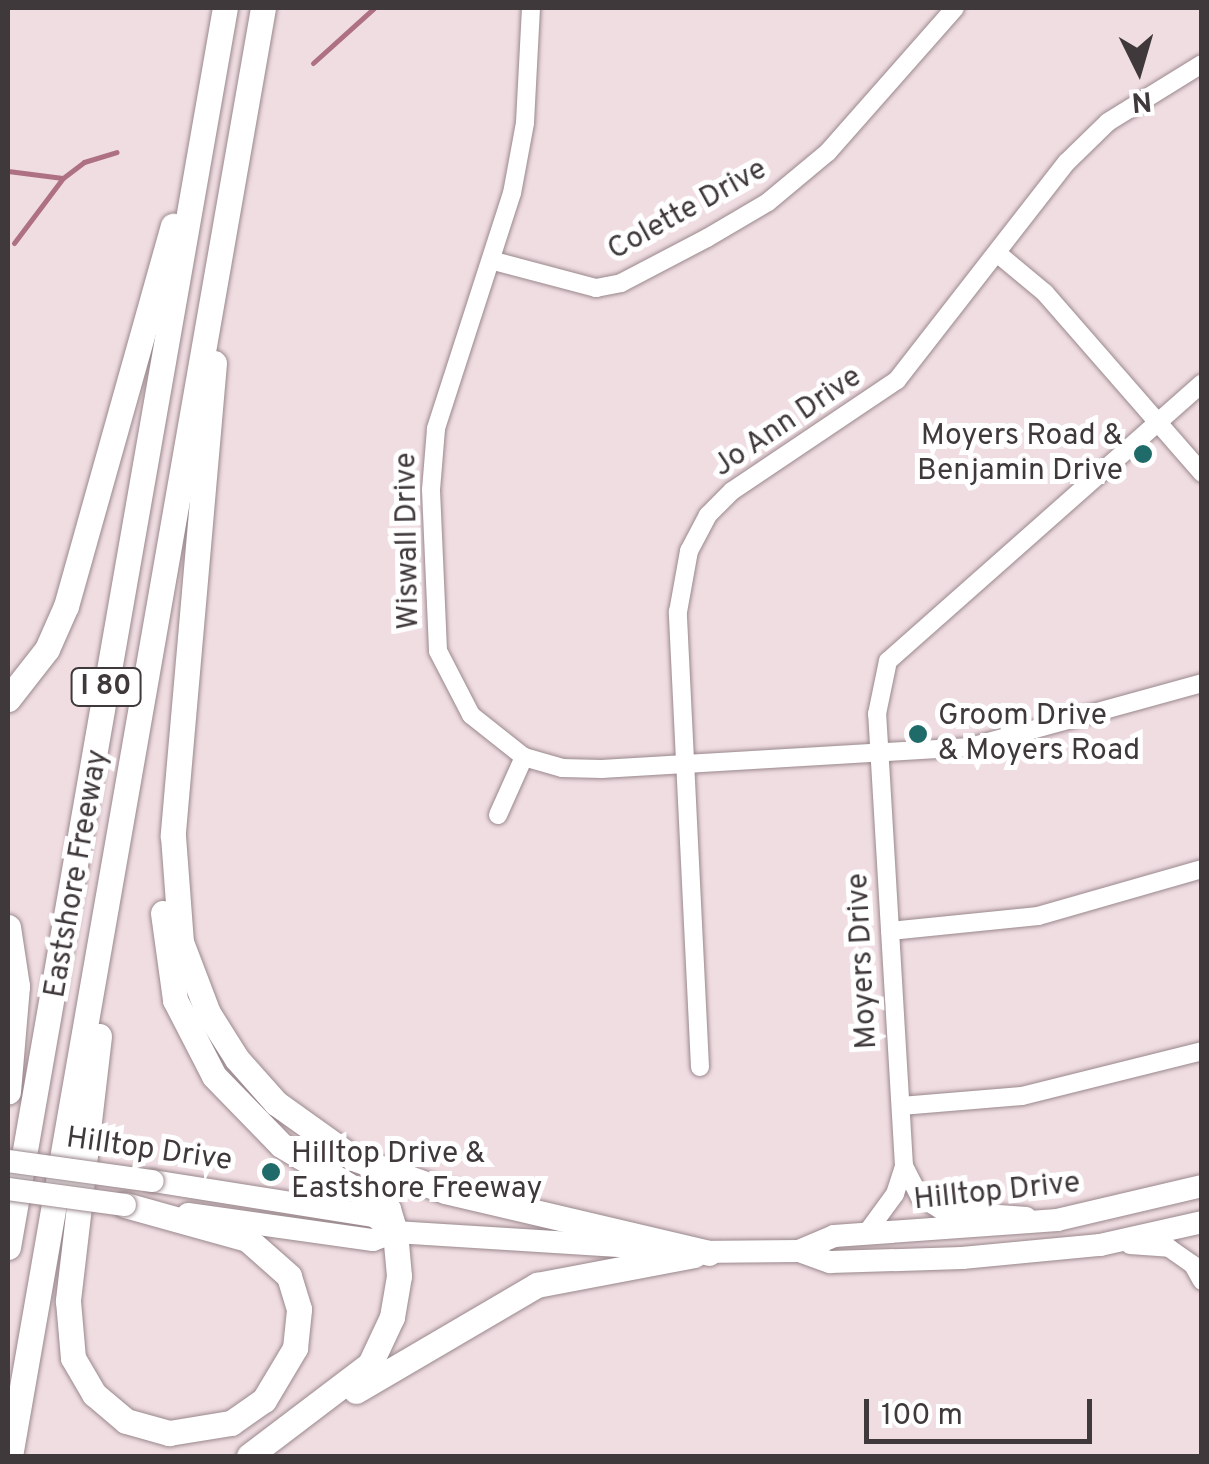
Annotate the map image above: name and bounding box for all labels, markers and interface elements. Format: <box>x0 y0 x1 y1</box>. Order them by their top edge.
north arrow <box>1089 20 1189 120</box>
text: N <box>1130 81 1153 119</box>
street label: Colette Drive <box>602 153 774 269</box>
street label: Jo Ann Drive <box>706 360 870 486</box>
place label: Moyers Road & Benjamin Drive <box>917 419 1123 490</box>
marker: Moyers Road & Benjamin Drive <box>1132 443 1154 465</box>
street label: Wiswall Drive <box>389 452 429 630</box>
road number: I 80 <box>68 664 144 710</box>
place label: Groom Drive & Moyers Road <box>938 699 1140 770</box>
marker: Groom Drive & Moyers Road <box>907 723 929 745</box>
street label: Eastshore Freeway <box>38 747 118 1001</box>
street label: Moyers Drive <box>841 872 887 1050</box>
street label: Hilltop Drive <box>64 1122 234 1180</box>
place label: Hilltop Drive & Eastshore Freeway <box>291 1137 542 1208</box>
marker: Hilltop Drive & Eastshore Freeway <box>260 1161 282 1183</box>
street label: Hilltop Drive <box>912 1166 1082 1220</box>
scale bar <box>869 1379 1096 1441</box>
text: 100 m <box>881 1398 963 1435</box>

